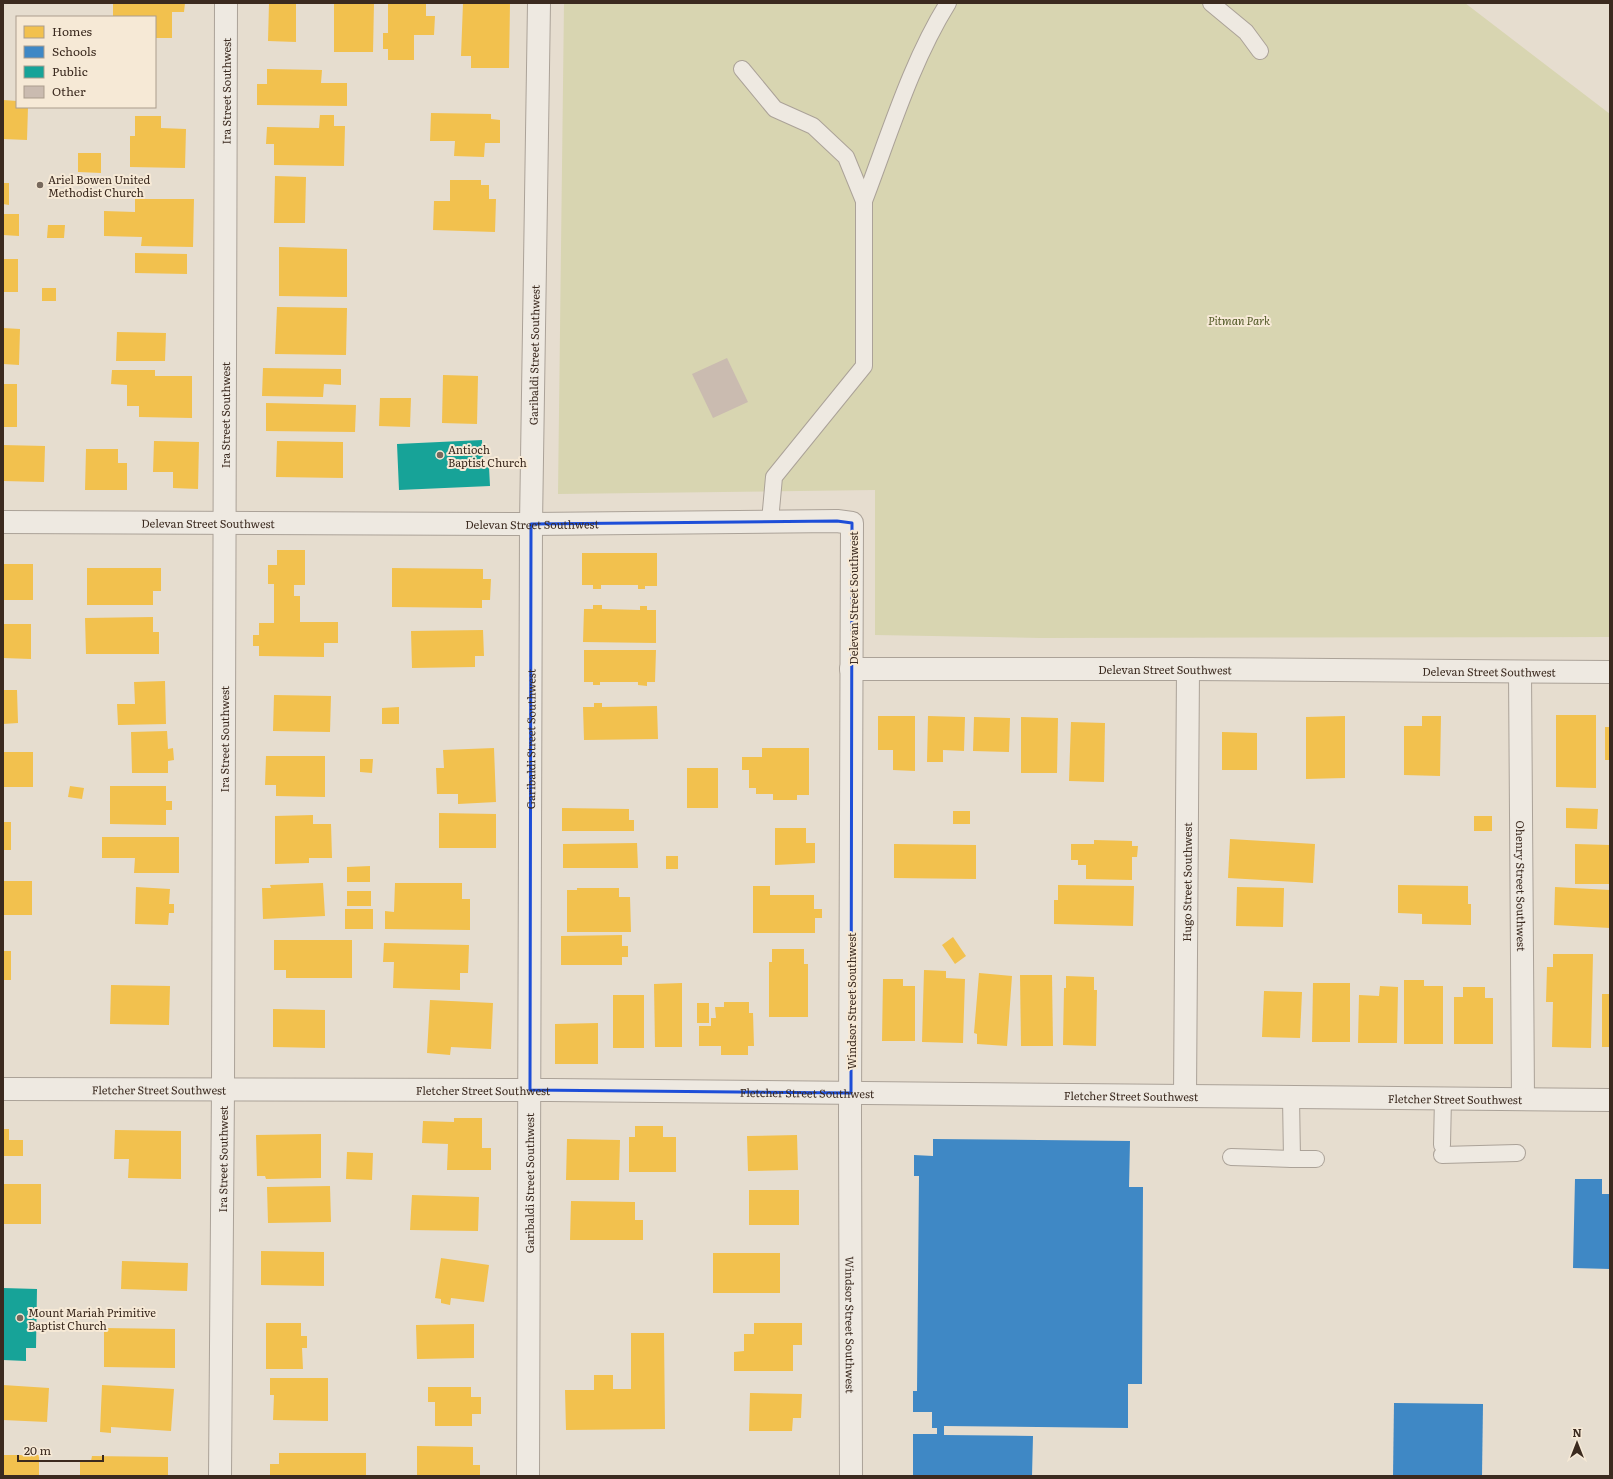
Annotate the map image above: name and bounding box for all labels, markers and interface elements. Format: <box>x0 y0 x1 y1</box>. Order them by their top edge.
legend <box>16 16 156 108</box>
text: Homes <box>52 22 92 40</box>
street label: Ira Street Southwest <box>218 37 234 144</box>
text: Schools <box>52 42 97 60</box>
text: Public <box>52 62 88 80</box>
text: Other <box>52 82 86 100</box>
place label: Ariel Bowen United Methodist Church <box>48 171 151 200</box>
marker: Ariel Bowen United Methodist Church <box>35 180 45 190</box>
street label: Garibaldi Street Southwest <box>525 284 543 425</box>
park label: Pitman Park <box>1208 312 1270 328</box>
street label: Ira Street Southwest <box>217 361 233 468</box>
place label: Antioch Baptist Church <box>448 441 527 470</box>
marker: Antioch Baptist Church <box>435 450 445 460</box>
street label: Delevan Street Southwest <box>141 515 275 531</box>
street label: Delevan Street Southwest <box>465 515 599 532</box>
street label: Delevan Street Southwest <box>845 531 861 665</box>
street label: Delevan Street Southwest <box>1098 661 1232 677</box>
street label: Delevan Street Southwest <box>1422 663 1556 680</box>
street label: Garibaldi Street Southwest <box>522 668 539 809</box>
street label: Ira Street Southwest <box>216 685 232 792</box>
street label: Ohenry Street Southwest <box>1513 821 1530 952</box>
street label: Hugo Street Southwest <box>1178 822 1195 942</box>
street label: Windsor Street Southwest <box>843 932 859 1069</box>
street label: Fletcher Street Southwest <box>92 1081 227 1097</box>
street label: Fletcher Street Southwest <box>416 1082 551 1098</box>
street label: Fletcher Street Southwest <box>740 1084 875 1101</box>
street label: Fletcher Street Southwest <box>1064 1087 1199 1104</box>
street label: Fletcher Street Southwest <box>1388 1090 1523 1107</box>
street label: Ira Street Southwest <box>214 1105 231 1212</box>
street label: Garibaldi Street Southwest <box>521 1112 537 1253</box>
street label: Windsor Street Southwest <box>842 1256 859 1394</box>
place label: Mount Mariah Primitive Baptist Church <box>28 1304 156 1333</box>
marker: Mount Mariah Primitive Baptist Church <box>15 1313 25 1323</box>
north arrow <box>1557 1423 1597 1463</box>
text: N <box>1572 1424 1582 1440</box>
scale bar <box>18 1437 103 1463</box>
text: 20 m <box>24 1441 51 1459</box>

